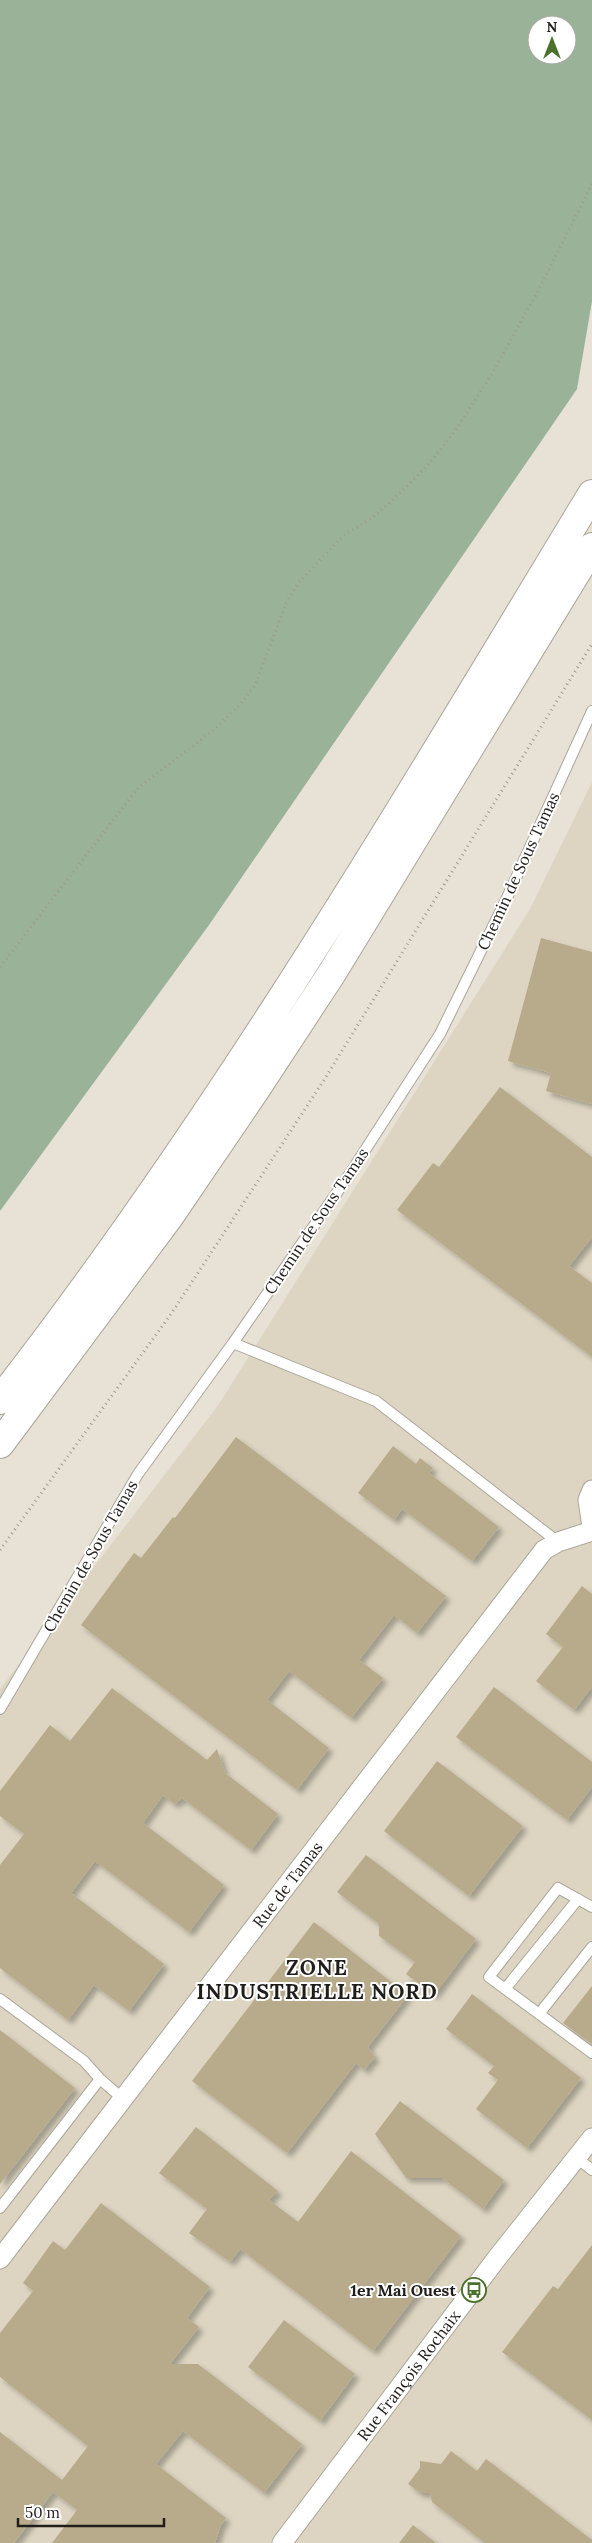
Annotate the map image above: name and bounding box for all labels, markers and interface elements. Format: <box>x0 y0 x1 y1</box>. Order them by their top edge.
north arrow <box>527 15 577 65</box>
text: N <box>547 18 558 36</box>
street label: Chemin de Sous Tamas <box>473 789 563 953</box>
street label: Chemin de Sous Tamas <box>260 1144 372 1298</box>
street label: Chemin de Sous Tamas <box>38 1476 142 1636</box>
street label: Rue de Tamas <box>248 1838 327 1932</box>
district label: ZONE INDUSTRIELLE NORD <box>196 1954 438 2005</box>
bus stop icon: 1er Mai Ouest <box>461 2277 487 2303</box>
place label: 1er Mai Ouest <box>351 2280 456 2300</box>
street label: Rue François Rochaix <box>353 2306 465 2445</box>
scale bar <box>18 2496 164 2528</box>
text: 50 m <box>25 2503 60 2522</box>

